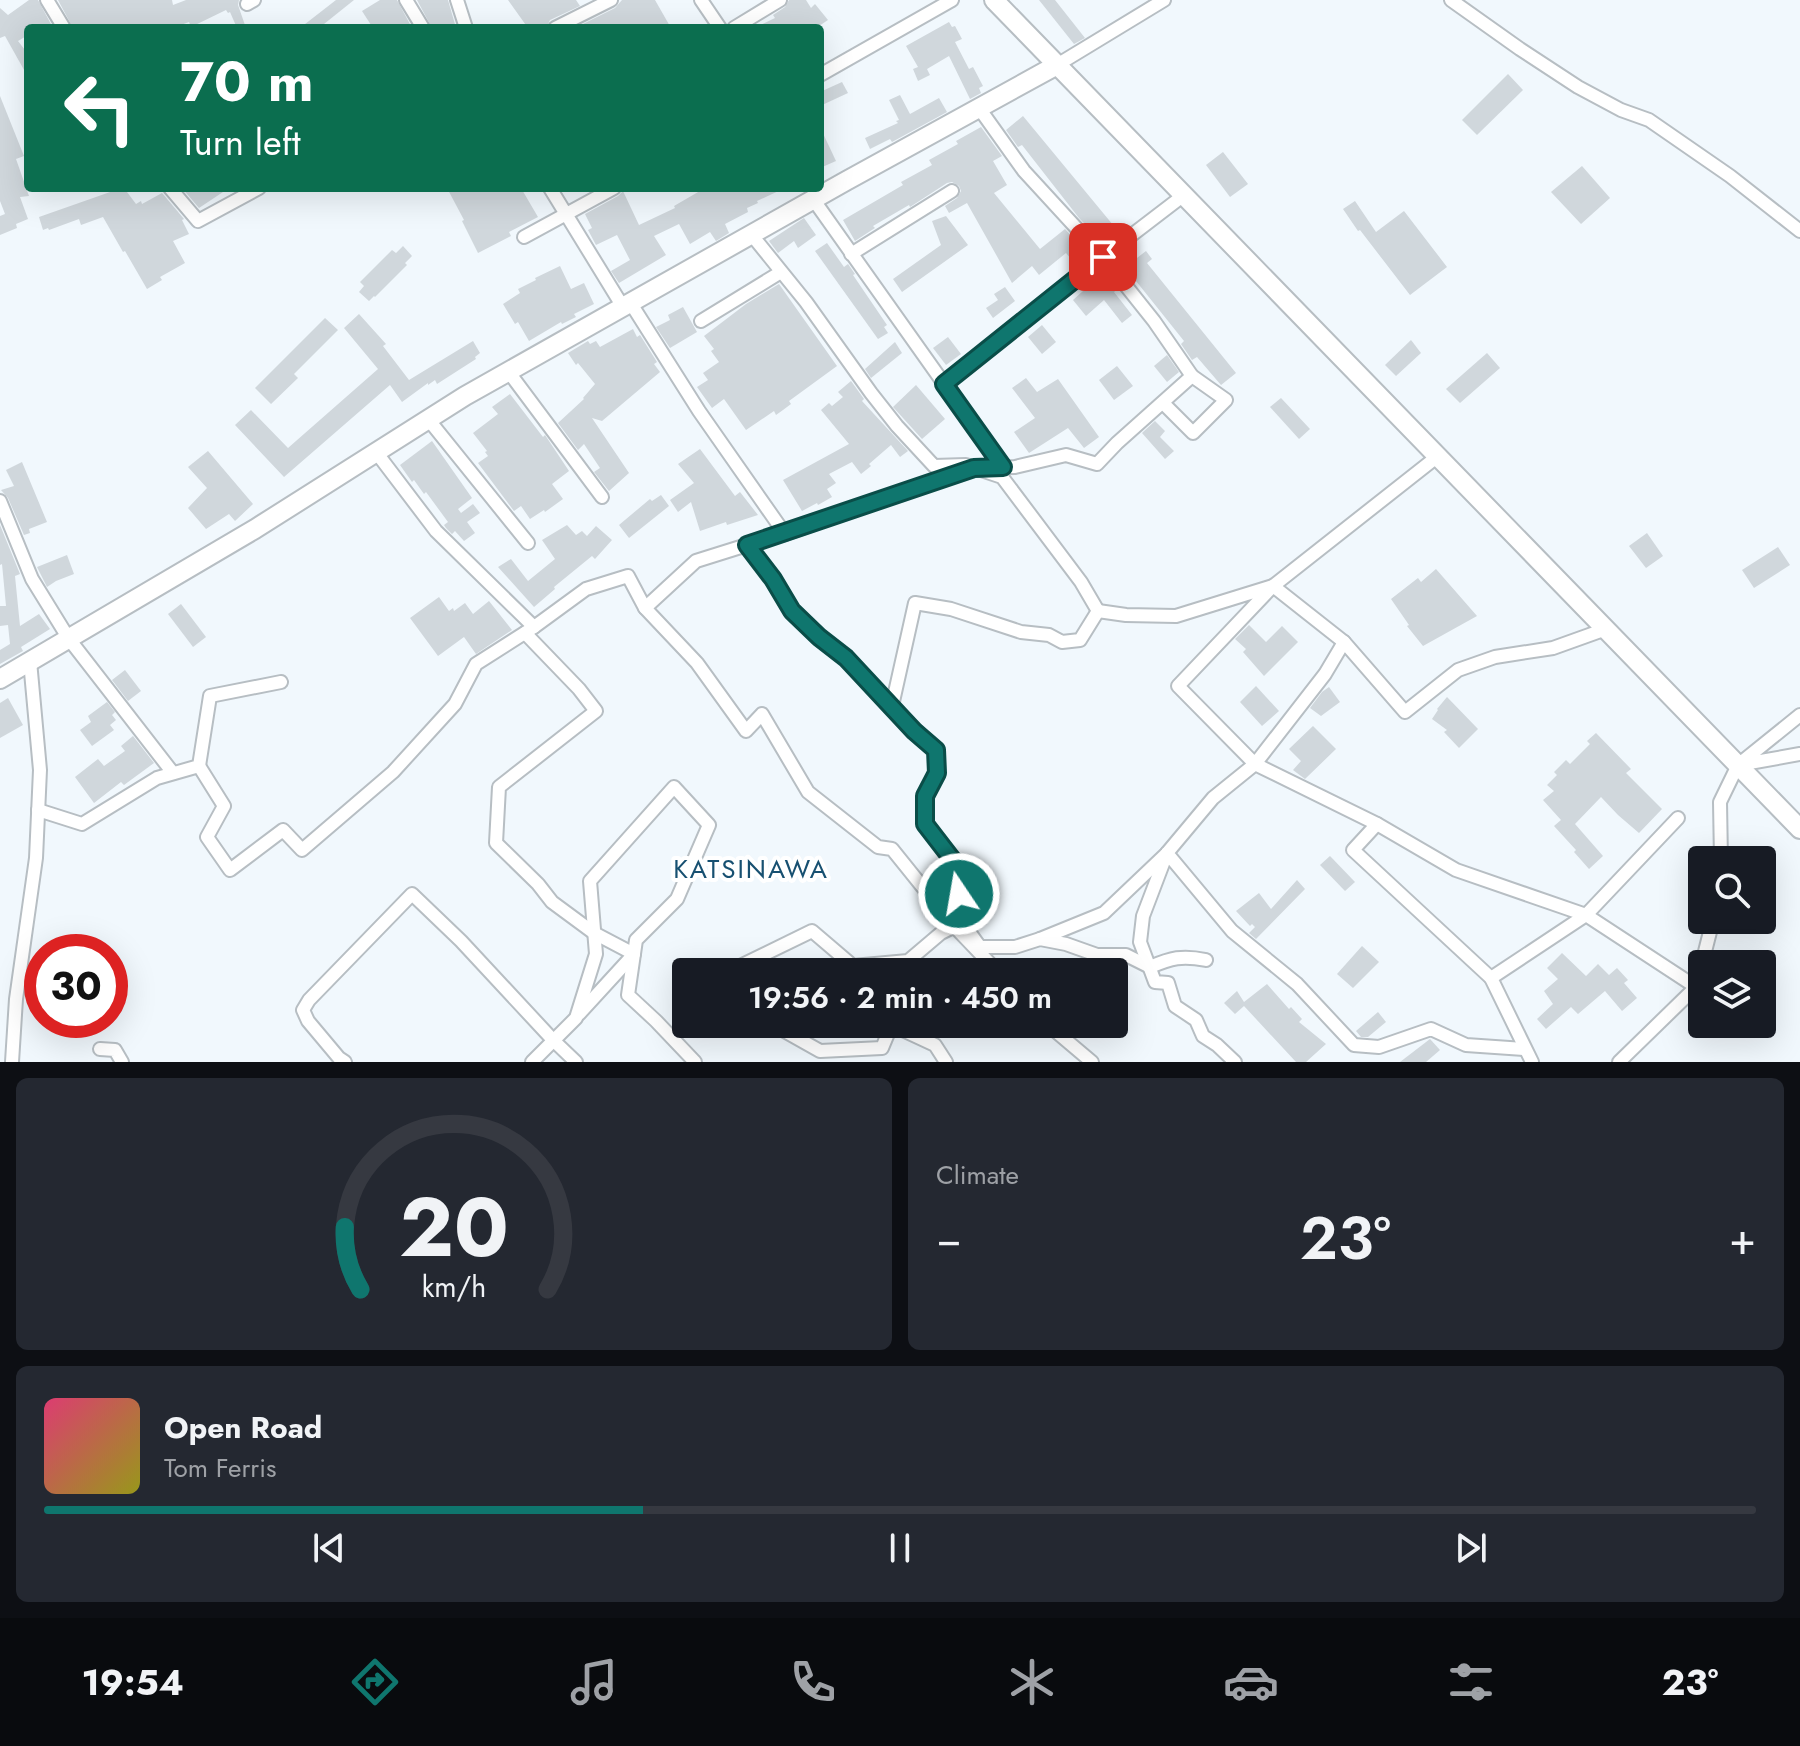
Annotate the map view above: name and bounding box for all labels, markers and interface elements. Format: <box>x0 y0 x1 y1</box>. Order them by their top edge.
text: 70 m <box>180 41 314 122</box>
icon: left <box>48 56 152 160</box>
text: Turn left <box>180 116 301 168</box>
pin <box>1069 223 1137 291</box>
icon: arrive <box>1081 235 1125 279</box>
map controls <box>1688 846 1776 1038</box>
button: search <box>1688 846 1776 934</box>
district label: KATSINAWA <box>673 850 829 888</box>
position arrow <box>917 852 1001 936</box>
speed limit sign: 30 <box>24 934 128 1038</box>
button: layers <box>1688 950 1776 1038</box>
text: 19:56 · 2 min · 450 m <box>748 976 1052 1019</box>
text: Climate <box>936 1156 1019 1194</box>
text: 20 <box>399 1167 509 1287</box>
text: 23° <box>1300 1195 1391 1282</box>
text: − <box>936 1207 962 1271</box>
text: + <box>1729 1207 1756 1271</box>
text: km/h <box>422 1266 486 1308</box>
text: Open Road <box>164 1406 322 1449</box>
text: Tom Ferris <box>164 1449 276 1487</box>
icon: previous <box>307 1526 351 1570</box>
icon: pause <box>878 1526 922 1570</box>
icon: next <box>1449 1526 1493 1570</box>
icon: directions <box>347 1654 403 1710</box>
icon: music <box>566 1654 622 1710</box>
icon: phone <box>785 1654 841 1710</box>
icon: climate <box>1004 1654 1060 1710</box>
icon: car <box>1223 1654 1279 1710</box>
icon: filters <box>1443 1654 1499 1710</box>
text: 19:54 <box>82 1656 184 1708</box>
text: 23° <box>1662 1656 1718 1708</box>

